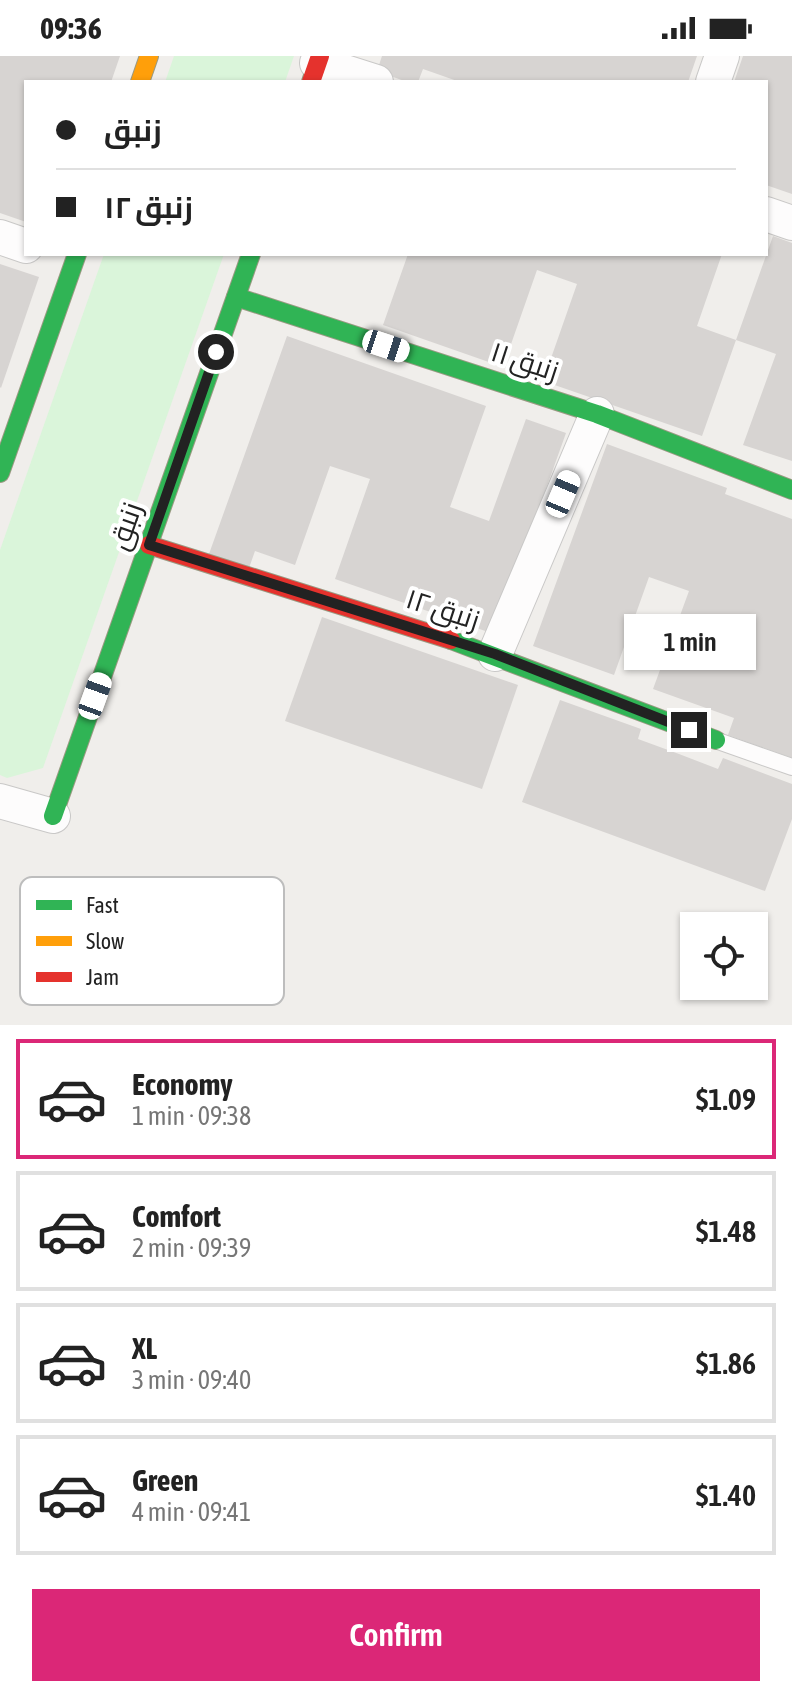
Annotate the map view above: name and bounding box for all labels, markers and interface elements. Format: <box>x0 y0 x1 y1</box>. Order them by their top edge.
text: 09:36 <box>40 11 102 45</box>
text: زنبق <box>104 113 162 147</box>
text: زنبق ۱۲ <box>104 190 193 224</box>
car <box>359 327 413 365</box>
route start <box>198 334 234 370</box>
street label: زنبق ۱۱ <box>487 335 563 388</box>
car <box>543 467 583 521</box>
street label: زنبق <box>102 498 149 554</box>
street label: زنبق ۱۲ <box>402 582 484 637</box>
callout: 1 min <box>623 614 755 670</box>
text: 1 min <box>663 627 717 657</box>
car <box>76 669 114 723</box>
route end <box>671 712 707 748</box>
legend <box>20 877 284 1005</box>
text: Fast <box>86 892 119 918</box>
map controls <box>680 912 768 1000</box>
button: locate <box>680 912 768 1000</box>
text: Slow <box>86 928 124 954</box>
text: Jam <box>86 964 119 990</box>
icon: car <box>36 1063 108 1135</box>
text: Economy <box>132 1067 233 1101</box>
text: $1.09 <box>696 1082 756 1116</box>
text: 1 min · 09:38 <box>132 1101 251 1131</box>
icon: car <box>36 1195 108 1267</box>
text: Comfort <box>132 1199 221 1233</box>
text: $1.48 <box>696 1214 756 1248</box>
text: 2 min · 09:39 <box>132 1233 251 1263</box>
icon: car <box>36 1327 108 1399</box>
text: XL <box>132 1331 157 1365</box>
text: $1.86 <box>696 1346 756 1380</box>
text: 3 min · 09:40 <box>132 1365 251 1395</box>
icon: car <box>36 1459 108 1531</box>
text: Green <box>132 1463 198 1497</box>
text: $1.40 <box>696 1478 756 1512</box>
text: 4 min · 09:41 <box>132 1497 251 1527</box>
button: Confirm <box>32 1589 760 1681</box>

